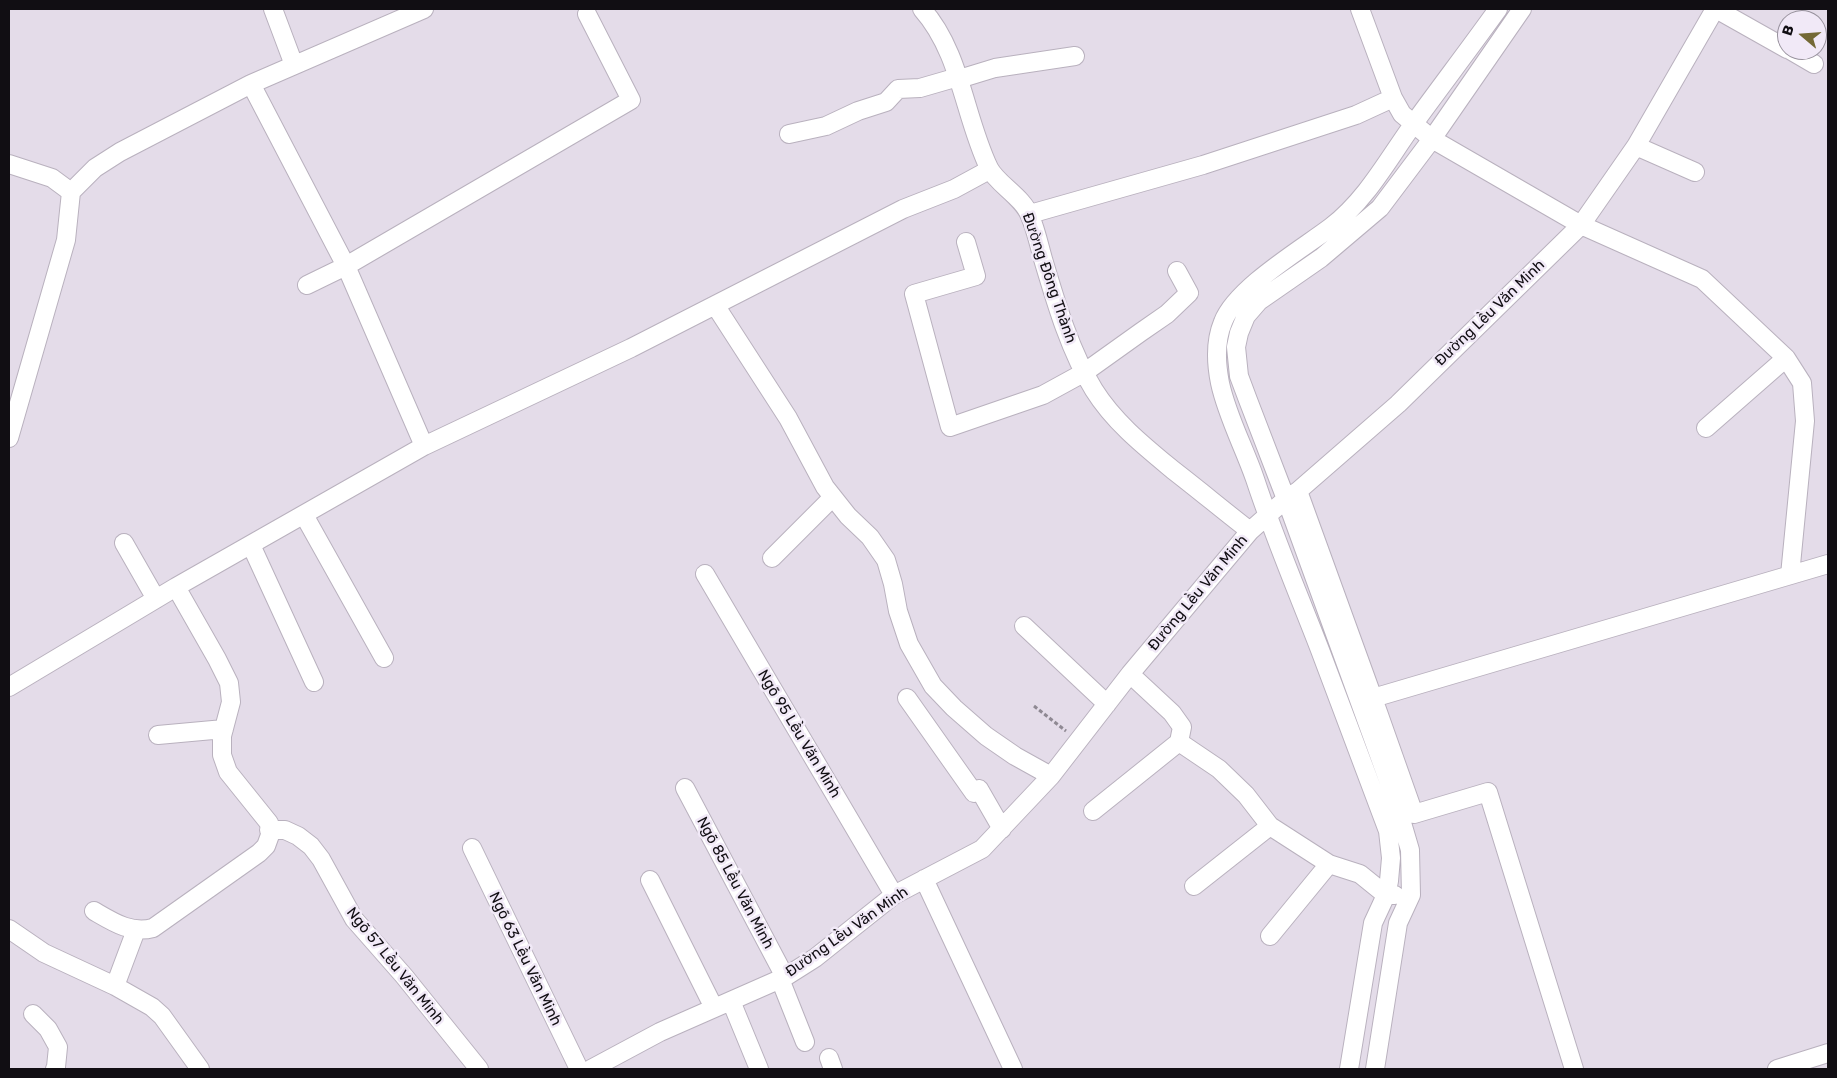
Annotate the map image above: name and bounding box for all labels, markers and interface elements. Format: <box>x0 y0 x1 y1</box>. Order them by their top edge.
north arrow <box>1777 10 1827 60</box>
text: B <box>1779 23 1798 38</box>
street label: Đường Đông Thành <box>1018 210 1080 346</box>
street label: Đường Lều Văn Minh <box>1432 256 1548 370</box>
street label: Đường Lều Văn Minh <box>1144 532 1252 654</box>
street label: Ngõ 95 Lều Văn Minh <box>754 667 844 801</box>
street label: Ngõ 85 Lều Văn Minh <box>693 814 777 952</box>
street label: Đường Lều Văn Minh <box>782 883 912 981</box>
street label: Ngõ 63 Lều Văn Minh <box>485 889 565 1029</box>
street label: Ngõ 57 Lều Văn Minh <box>342 904 448 1028</box>

